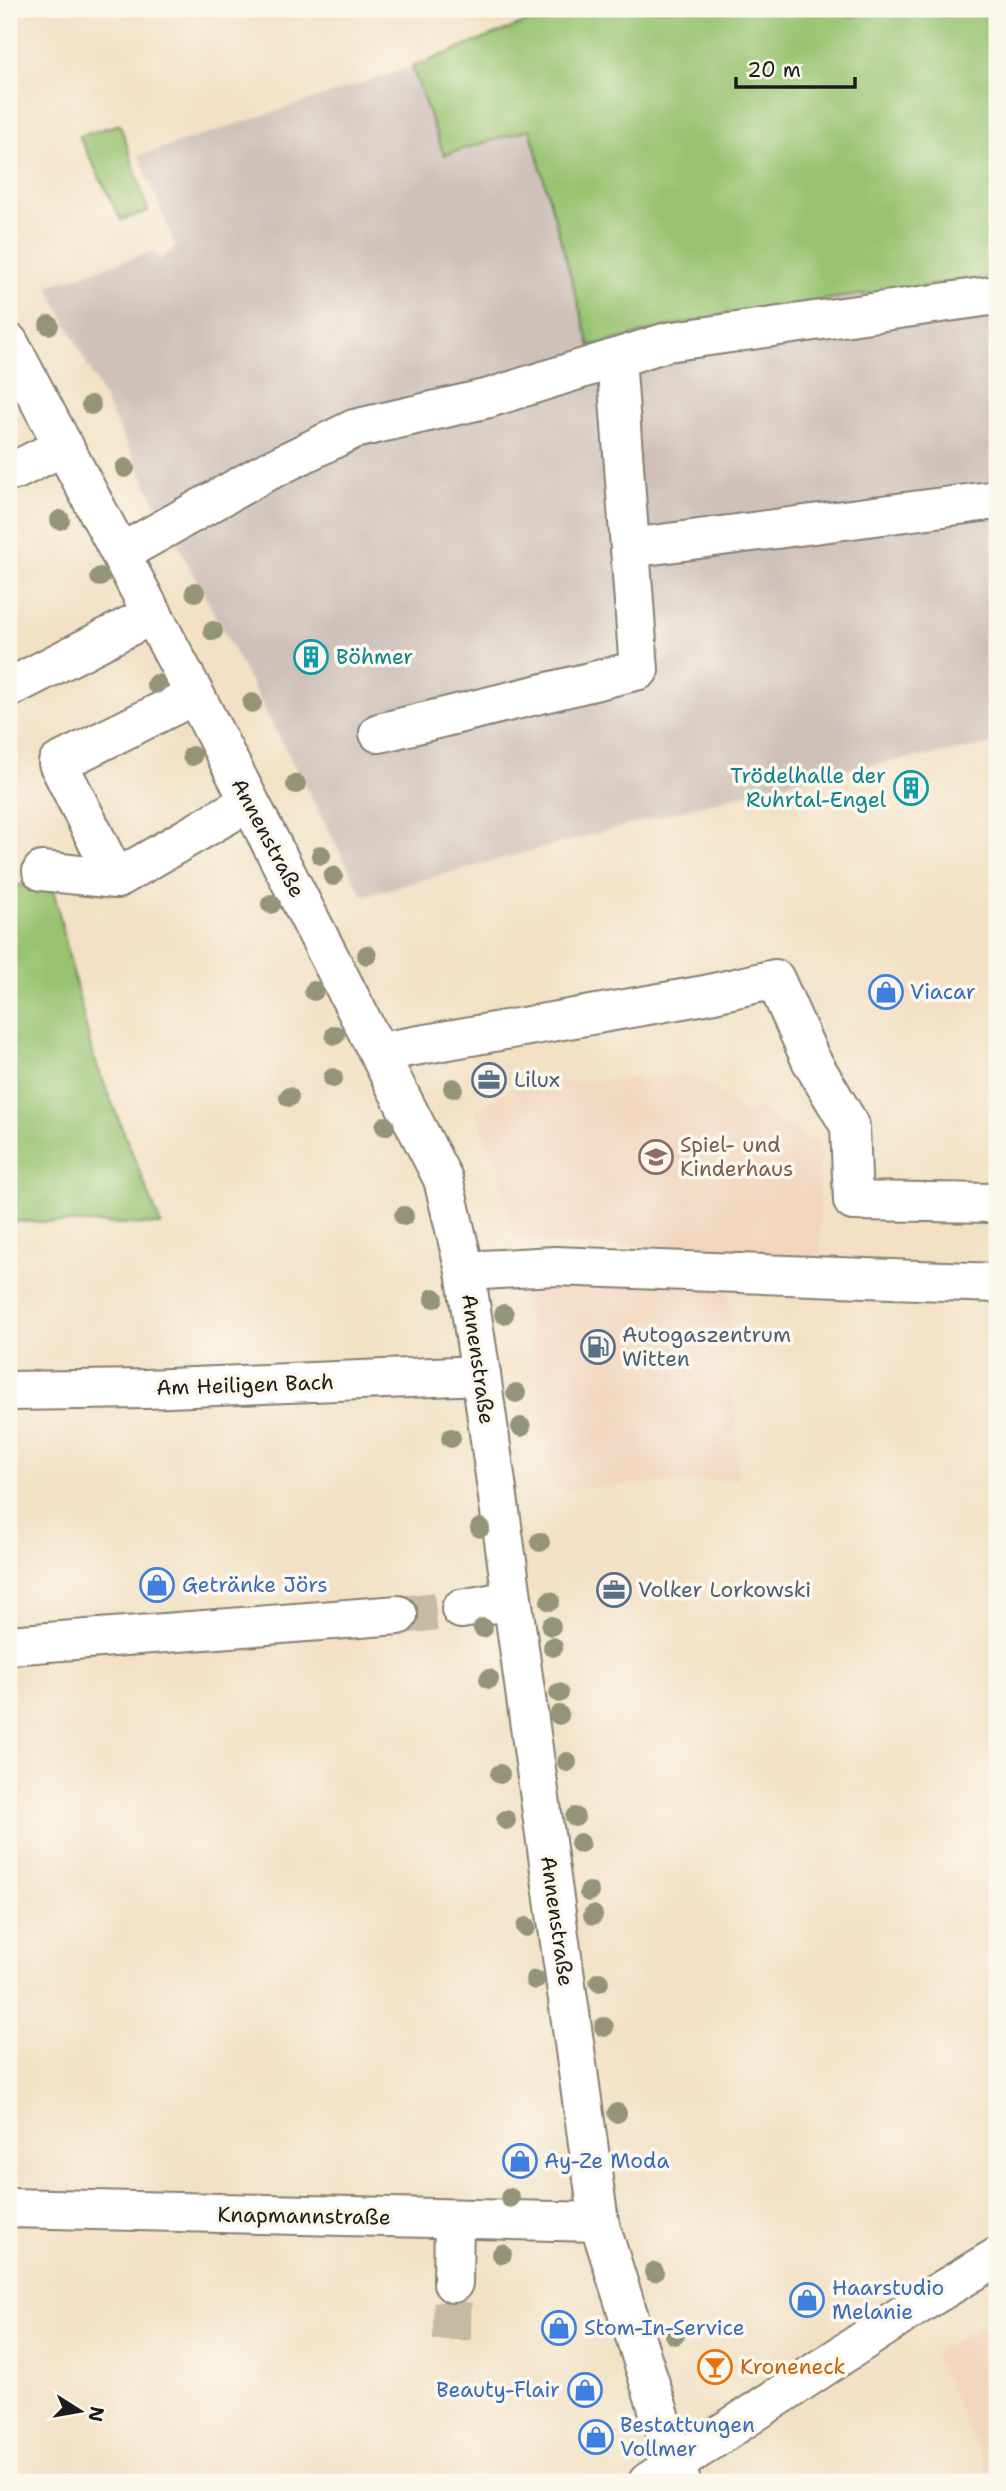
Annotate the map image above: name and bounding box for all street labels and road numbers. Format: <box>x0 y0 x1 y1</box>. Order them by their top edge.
street label: Annenstraße <box>225 773 311 903</box>
street label: Annenstraße <box>455 1292 501 1426</box>
street label: Am Heiligen Bach <box>156 1368 334 1402</box>
street label: Annenstraße <box>534 1854 580 1988</box>
street label: Knapmannstraße <box>217 2200 391 2232</box>

